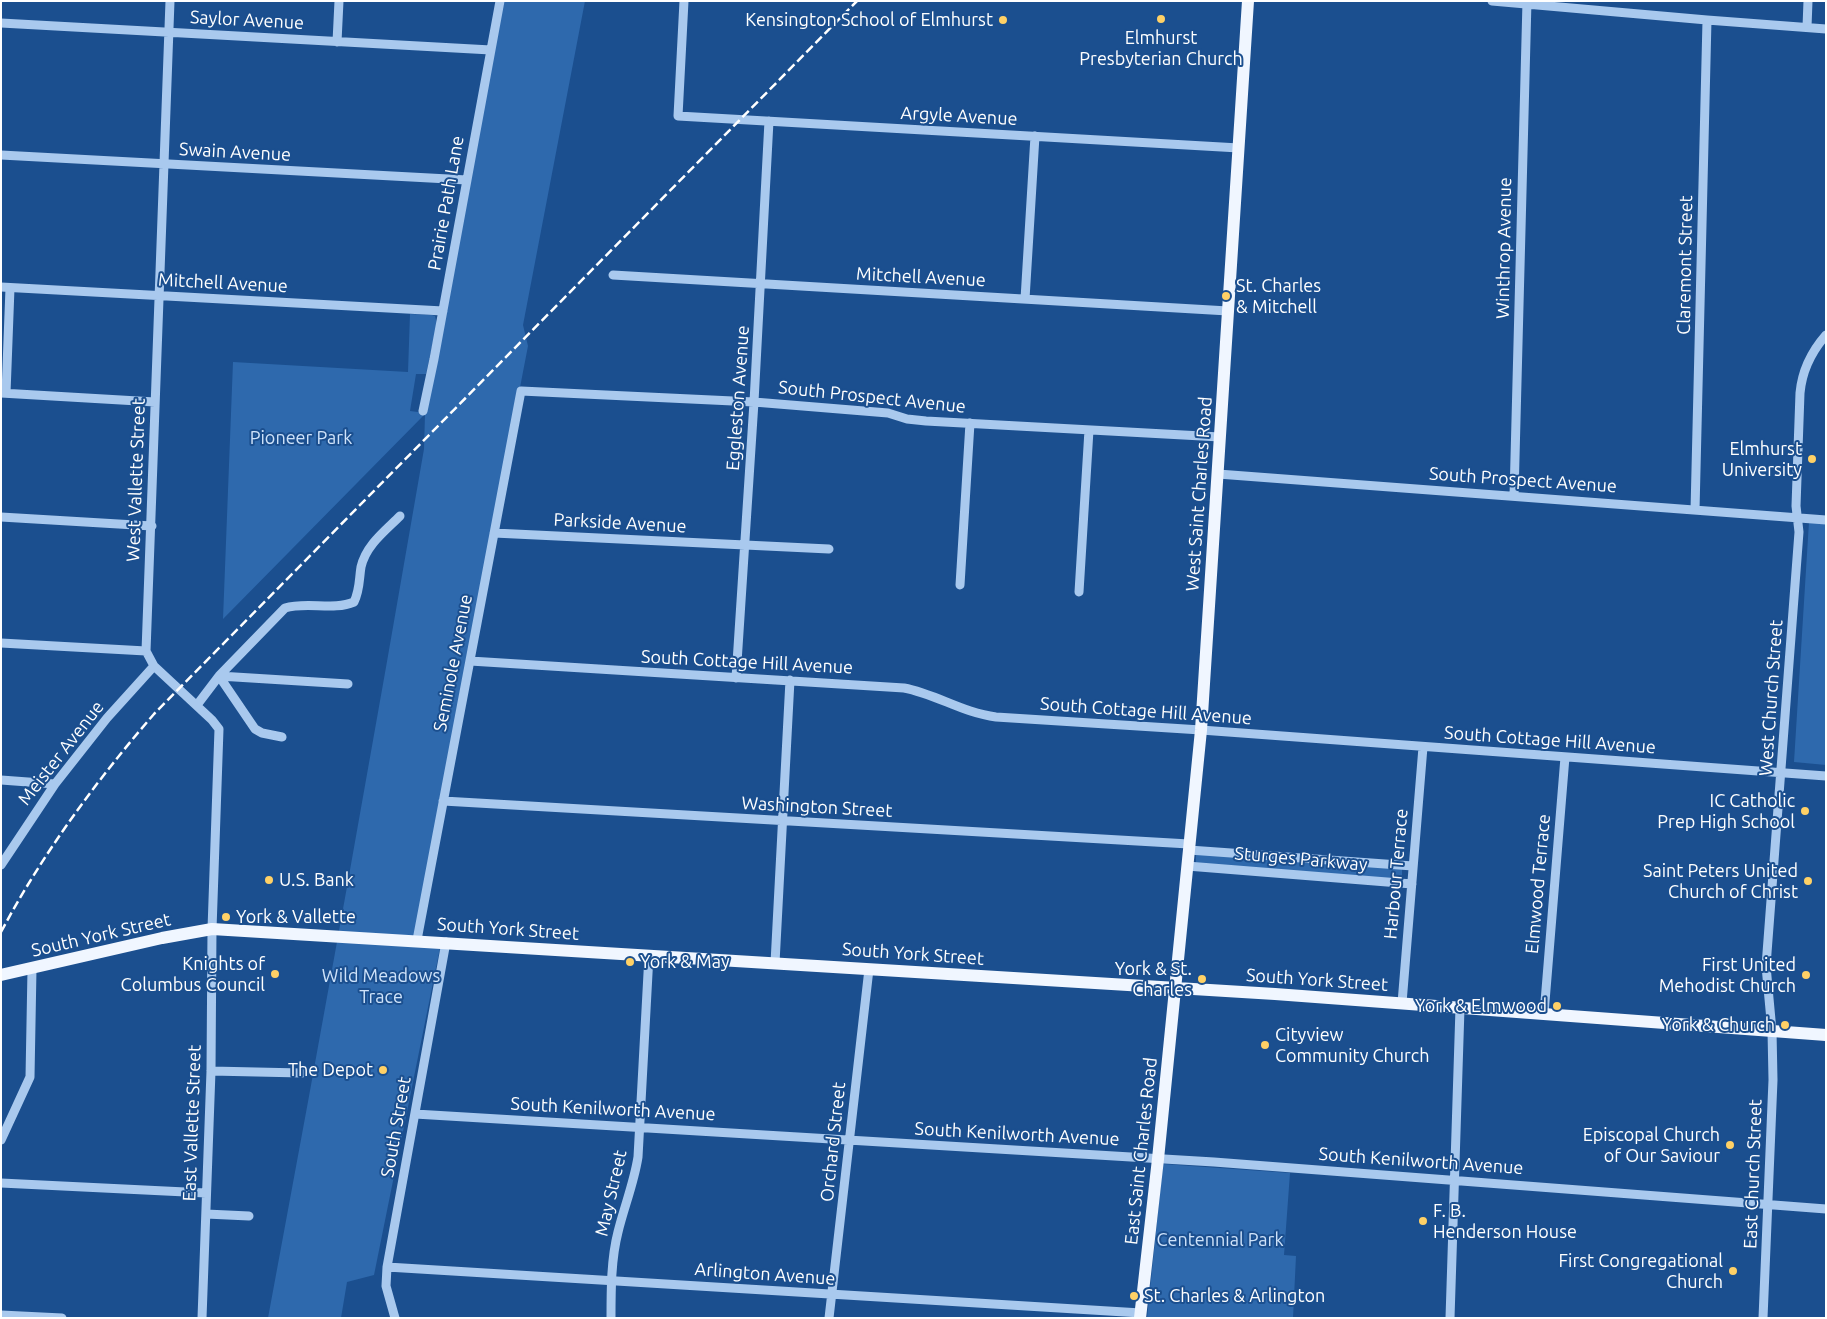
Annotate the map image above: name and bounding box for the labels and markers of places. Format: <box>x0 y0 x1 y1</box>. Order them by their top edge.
place label: Kensington School of Elmhurst <box>745 9 993 31</box>
marker: Elmhurst Presbyterian Church <box>1155 13 1167 25</box>
marker: Kensington School of Elmhurst <box>997 14 1009 26</box>
place label: Elmhurst Presbyterian Church <box>1079 27 1243 70</box>
place label: St. Charles & Mitchell <box>1236 275 1321 318</box>
marker: St. Charles & Mitchell <box>1220 290 1232 302</box>
place label: Elmhurst University <box>1722 438 1802 480</box>
marker: Elmhurst University <box>1806 453 1818 465</box>
place label: IC Catholic Prep High School <box>1657 790 1795 832</box>
marker: IC Catholic Prep High School <box>1799 805 1811 817</box>
place label: Saint Peters United Church of Christ <box>1643 860 1798 902</box>
place label: U.S. Bank <box>279 869 354 891</box>
marker: U.S. Bank <box>263 874 275 886</box>
marker: Saint Peters United Church of Christ <box>1802 875 1814 887</box>
place label: York & Vallette <box>236 906 356 928</box>
marker: York & Vallette <box>220 911 232 923</box>
place label: York & May <box>640 951 730 973</box>
place label: Knights of Columbus Council <box>121 953 265 996</box>
place label: First United Mehodist Church <box>1659 954 1796 996</box>
marker: York & May <box>624 956 636 968</box>
place label: York & St. Charles <box>1115 958 1192 1001</box>
marker: Knights of Columbus Council <box>269 968 281 980</box>
marker: First United Mehodist Church <box>1800 969 1812 981</box>
marker: York & St. Charles <box>1196 973 1208 985</box>
place label: York & Elmwood <box>1415 995 1547 1017</box>
marker: York & Elmwood <box>1551 1000 1563 1012</box>
place label: York & Church <box>1662 1014 1775 1036</box>
marker: York & Church <box>1779 1019 1791 1031</box>
place label: Cityview Community Church <box>1275 1024 1429 1066</box>
marker: Cityview Community Church <box>1259 1039 1271 1051</box>
place label: The Depot <box>288 1059 373 1081</box>
marker: The Depot <box>377 1064 389 1076</box>
place label: Episcopal Church of Our Saviour <box>1583 1124 1720 1166</box>
marker: Episcopal Church of Our Saviour <box>1724 1139 1736 1151</box>
place label: F. B. Henderson House <box>1433 1200 1577 1242</box>
marker: F. B. Henderson House <box>1417 1215 1429 1227</box>
place label: First Congregational Church <box>1559 1250 1723 1292</box>
marker: First Congregational Church <box>1727 1265 1739 1277</box>
place label: St. Charles & Arlington <box>1144 1285 1325 1307</box>
marker: St. Charles & Arlington <box>1128 1290 1140 1302</box>

